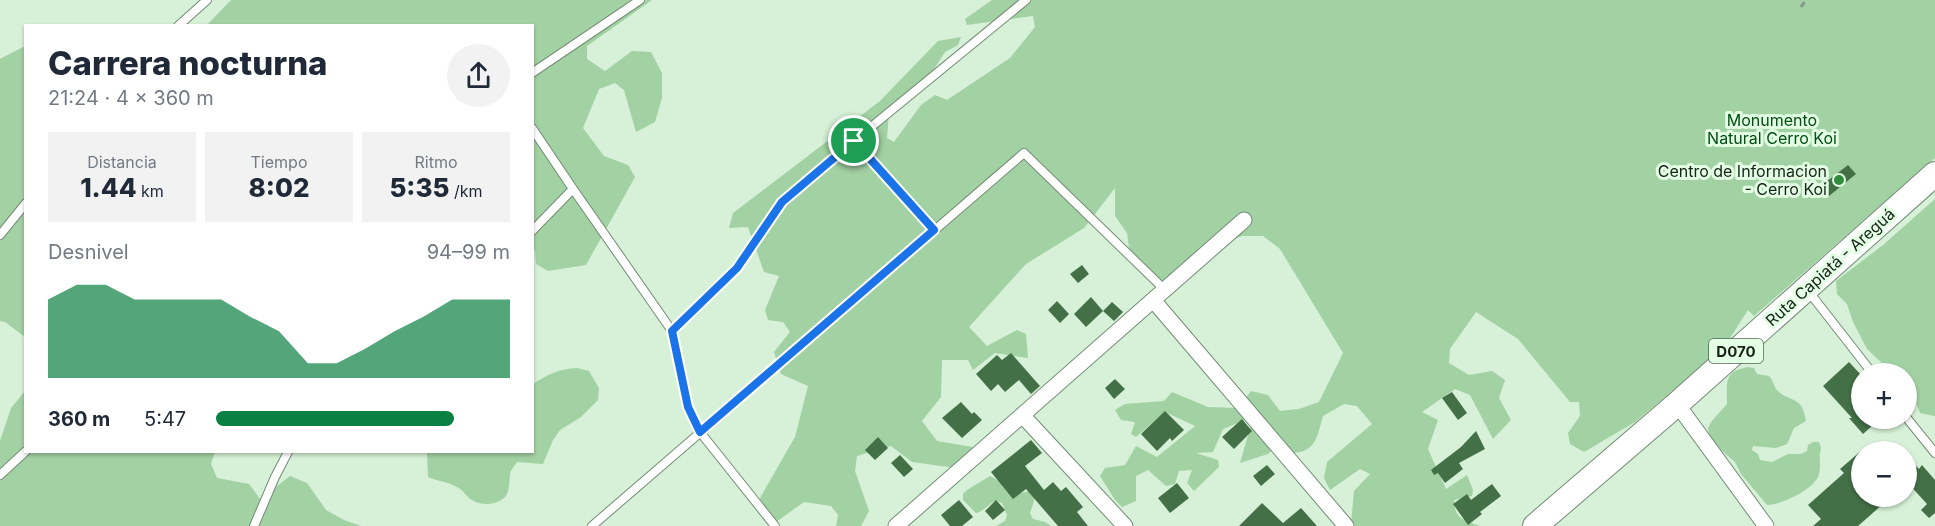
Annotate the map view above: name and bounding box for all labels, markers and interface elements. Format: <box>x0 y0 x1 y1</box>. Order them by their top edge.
text: Carrera nocturna <box>48 43 328 83</box>
button: share <box>447 44 510 107</box>
text: 21:24 · 4 × 360 m <box>48 86 214 110</box>
park label: Monumento Natural Cerro Koi <box>1707 110 1837 148</box>
pin <box>828 115 879 166</box>
icon: arrive <box>837 124 870 157</box>
text: Distancia <box>87 152 157 172</box>
text: Tiempo <box>251 152 307 172</box>
text: Ritmo <box>414 152 458 172</box>
place label: Centro de Informacion - Cerro Koi <box>1658 161 1827 199</box>
text: 1.44 <box>80 172 137 203</box>
text: 8:02 <box>248 172 310 203</box>
text: 5:35 <box>389 172 450 203</box>
marker: Centro de Informacion - Cerro Koi <box>1832 173 1846 187</box>
text: km <box>137 181 164 201</box>
text: /km <box>450 181 483 201</box>
street label: Ruta Capiatá - Areguá <box>1761 204 1899 330</box>
text: Desnivel <box>48 240 129 264</box>
text: 94–99 m <box>427 240 510 264</box>
road number: D070 <box>1709 339 1763 363</box>
map controls <box>1851 363 1917 507</box>
button: + <box>1851 363 1917 429</box>
text: 360 m <box>48 407 110 431</box>
text: 5:47 <box>144 407 186 431</box>
button: − <box>1851 441 1917 507</box>

